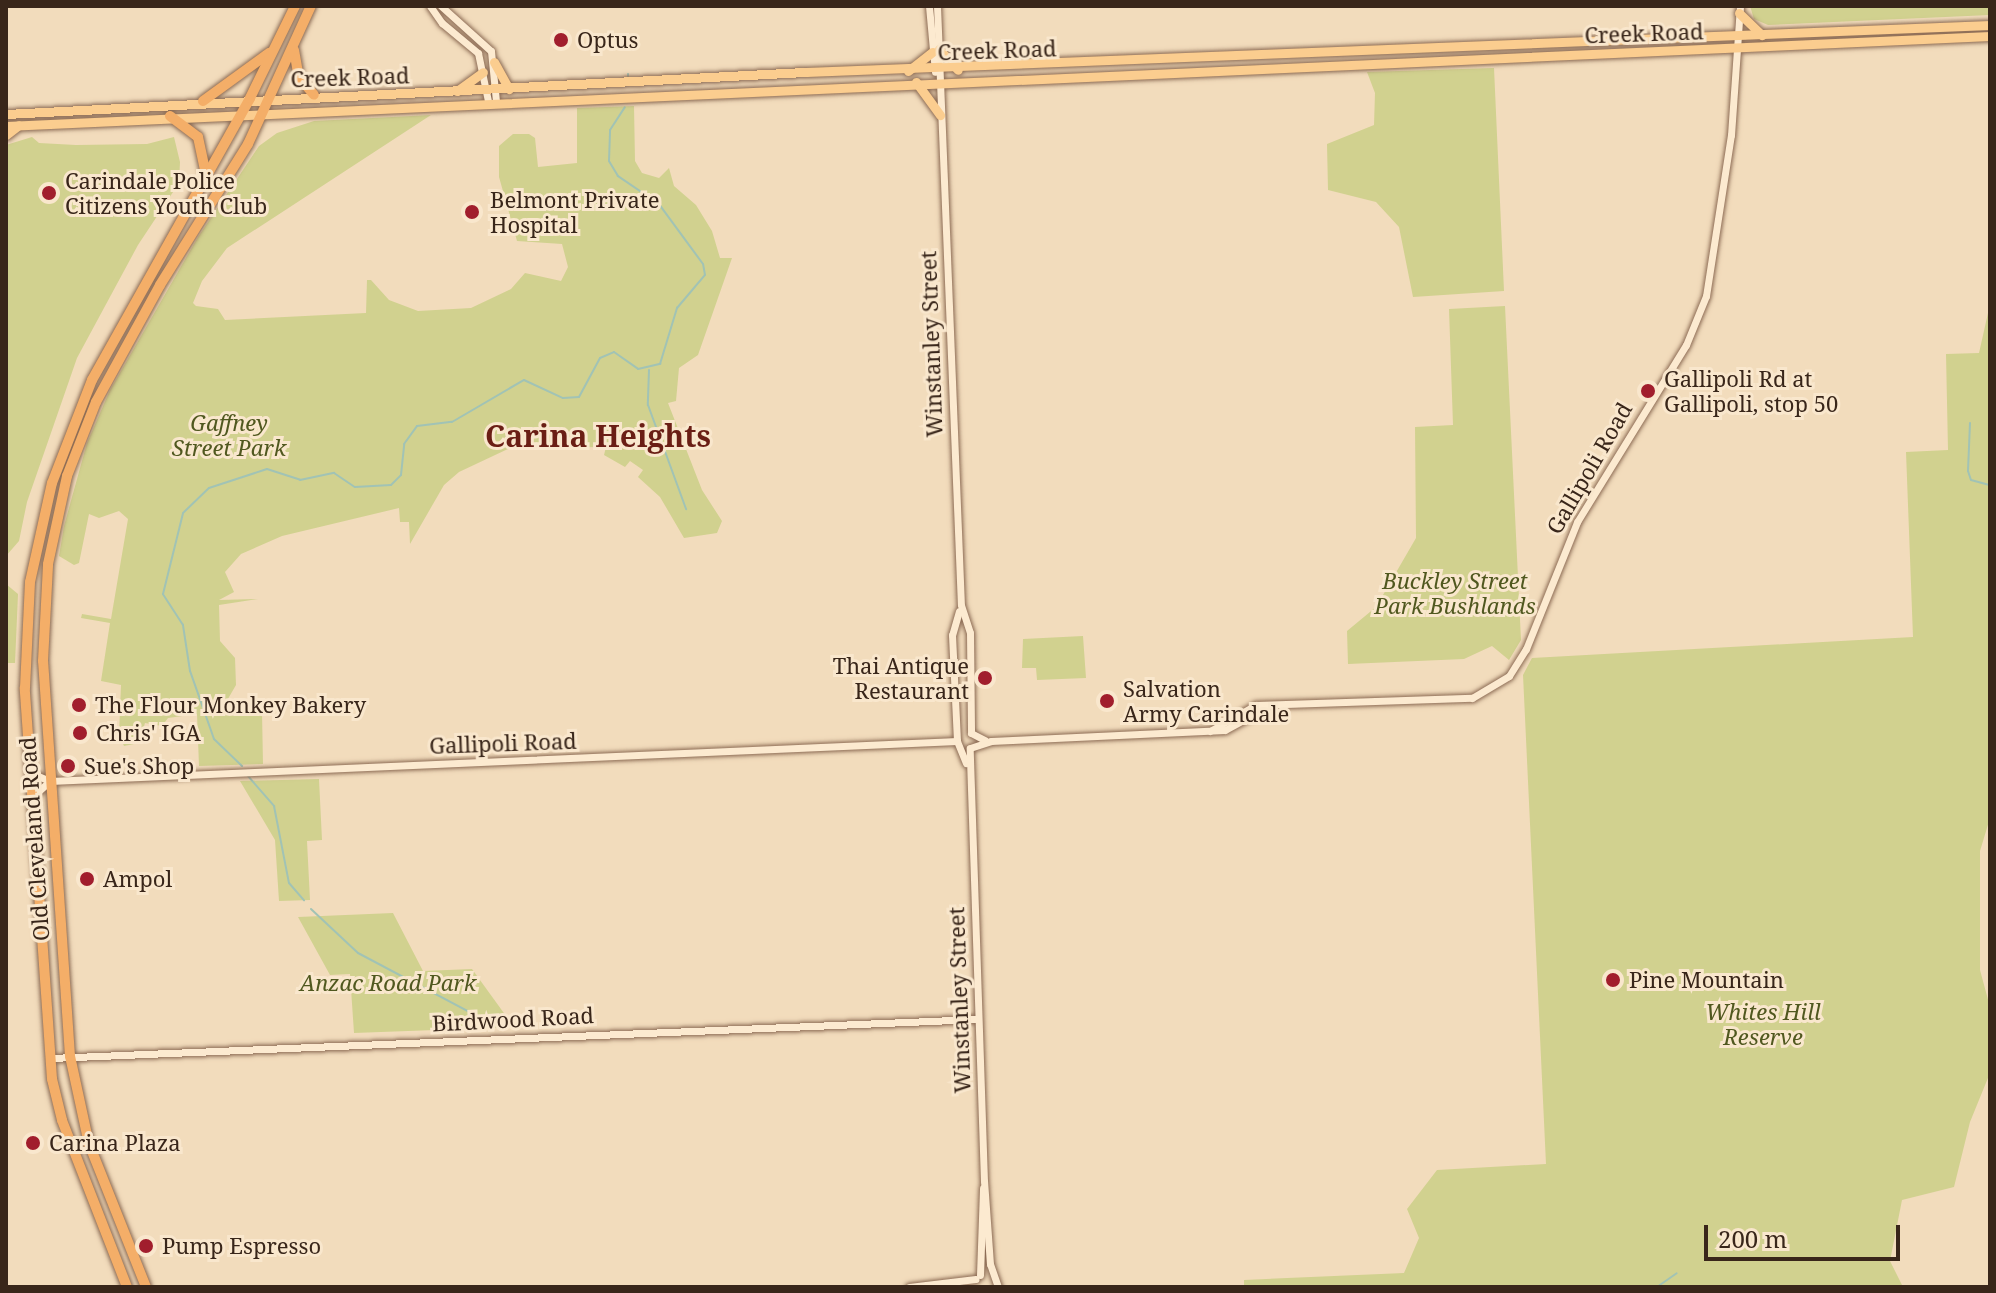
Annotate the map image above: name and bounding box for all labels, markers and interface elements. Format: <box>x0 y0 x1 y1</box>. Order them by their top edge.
street label: Creek Road <box>1584 18 1704 48</box>
place label: Optus <box>577 27 638 53</box>
marker: Optus <box>552 31 570 49</box>
street label: Creek Road <box>937 35 1057 65</box>
street label: Creek Road <box>290 62 410 92</box>
place label: Carindale Police Citizens Youth Club <box>65 167 267 218</box>
marker: Carindale Police Citizens Youth Club <box>40 184 58 202</box>
place label: Belmont Private Hospital <box>490 186 659 238</box>
marker: Belmont Private Hospital <box>461 201 483 223</box>
street label: Winstanley Street <box>915 250 947 438</box>
place label: Gallipoli Rd at Gallipoli, stop 50 <box>1664 365 1838 416</box>
marker: Gallipoli Rd at Gallipoli, stop 50 <box>1639 382 1657 400</box>
street label: Gallipoli Road <box>1541 397 1637 539</box>
park label: Gaffney Street Park <box>172 409 286 460</box>
district label: Carina Heights <box>485 418 711 454</box>
park label: Buckley Street Park Bushlands <box>1374 567 1536 618</box>
place label: Thai Antique Restaurant <box>833 652 969 704</box>
marker: Thai Antique Restaurant <box>976 669 994 687</box>
place label: Salvation Army Carindale <box>1123 675 1289 726</box>
place label: The Flour Monkey Bakery <box>95 692 366 718</box>
marker: Salvation Army Carindale <box>1098 692 1116 710</box>
marker: The Flour Monkey Bakery <box>70 696 88 714</box>
place label: Chris' IGA <box>96 720 201 746</box>
marker: Chris' IGA <box>71 724 89 742</box>
street label: Gallipoli Road <box>429 727 577 759</box>
street label: Old Cleveland Road <box>14 736 54 942</box>
place label: Sue's Shop <box>84 753 194 779</box>
marker: Sue's Shop <box>59 757 77 775</box>
place label: Ampol <box>103 866 172 892</box>
marker: Ampol <box>78 870 96 888</box>
street label: Winstanley Street <box>943 906 975 1094</box>
place label: Pine Mountain <box>1629 967 1784 993</box>
park label: Anzac Road Park <box>300 970 476 996</box>
marker: Pine Mountain <box>1604 971 1622 989</box>
park label: Whites Hill Reserve <box>1705 998 1821 1050</box>
street label: Birdwood Road <box>431 1002 595 1036</box>
place label: Carina Plaza <box>49 1130 181 1156</box>
marker: Carina Plaza <box>24 1134 42 1152</box>
scale bar <box>1708 1209 1904 1259</box>
text: 200 m <box>1718 1222 1787 1255</box>
place label: Pump Espresso <box>162 1233 321 1259</box>
marker: Pump Espresso <box>137 1237 155 1255</box>

